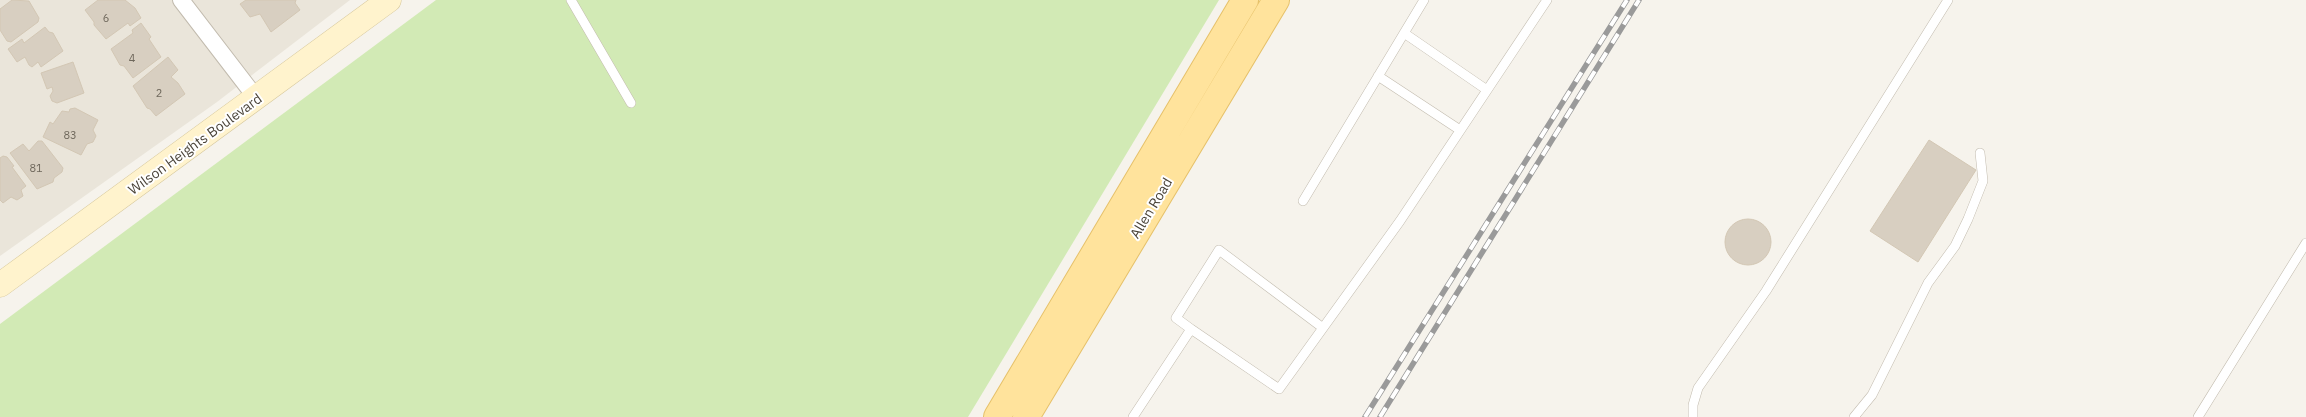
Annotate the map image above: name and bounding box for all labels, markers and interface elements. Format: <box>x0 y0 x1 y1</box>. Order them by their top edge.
house number: 6 <box>103 11 109 25</box>
house number: 4 <box>129 51 136 65</box>
house number: 2 <box>156 86 162 100</box>
street label: Wilson Heights Boulevard <box>125 89 265 199</box>
house number: 83 <box>63 128 77 142</box>
house number: 81 <box>29 161 43 175</box>
street label: Allen Road <box>1126 174 1176 242</box>

